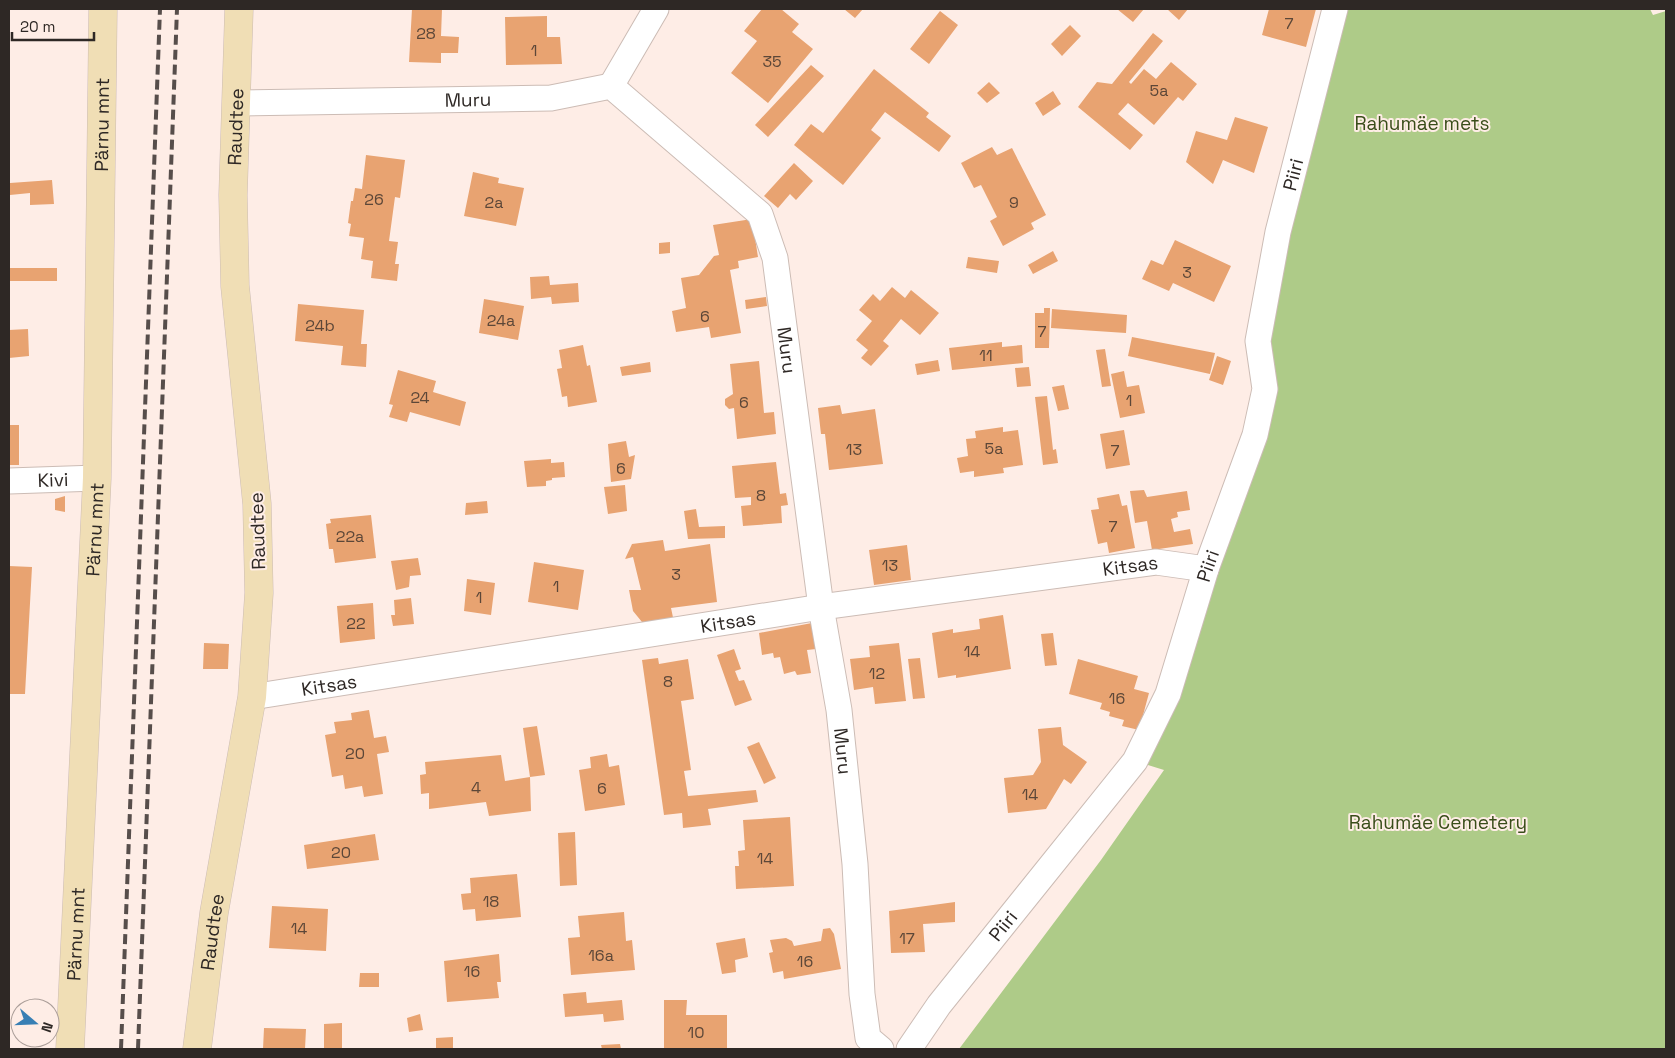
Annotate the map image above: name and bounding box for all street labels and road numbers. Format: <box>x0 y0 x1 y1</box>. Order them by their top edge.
street label: Pärnu mnt <box>89 78 115 172</box>
street label: Muru <box>444 87 492 113</box>
street label: Raudtee <box>222 88 249 166</box>
street label: Piiri <box>1277 156 1309 193</box>
street label: Muru <box>771 325 802 375</box>
street label: Kivi <box>37 467 69 493</box>
street label: Pärnu mnt <box>80 482 110 577</box>
street label: Raudtee <box>244 492 271 570</box>
street label: Piiri <box>1191 546 1225 585</box>
street label: Kitsas <box>1101 550 1160 582</box>
street label: Kitsas <box>699 605 758 639</box>
street label: Kitsas <box>300 669 359 702</box>
street label: Muru <box>828 726 858 776</box>
street label: Pärnu mnt <box>61 887 91 982</box>
street label: Raudtee <box>195 892 230 972</box>
street label: Piiri <box>983 905 1023 947</box>

